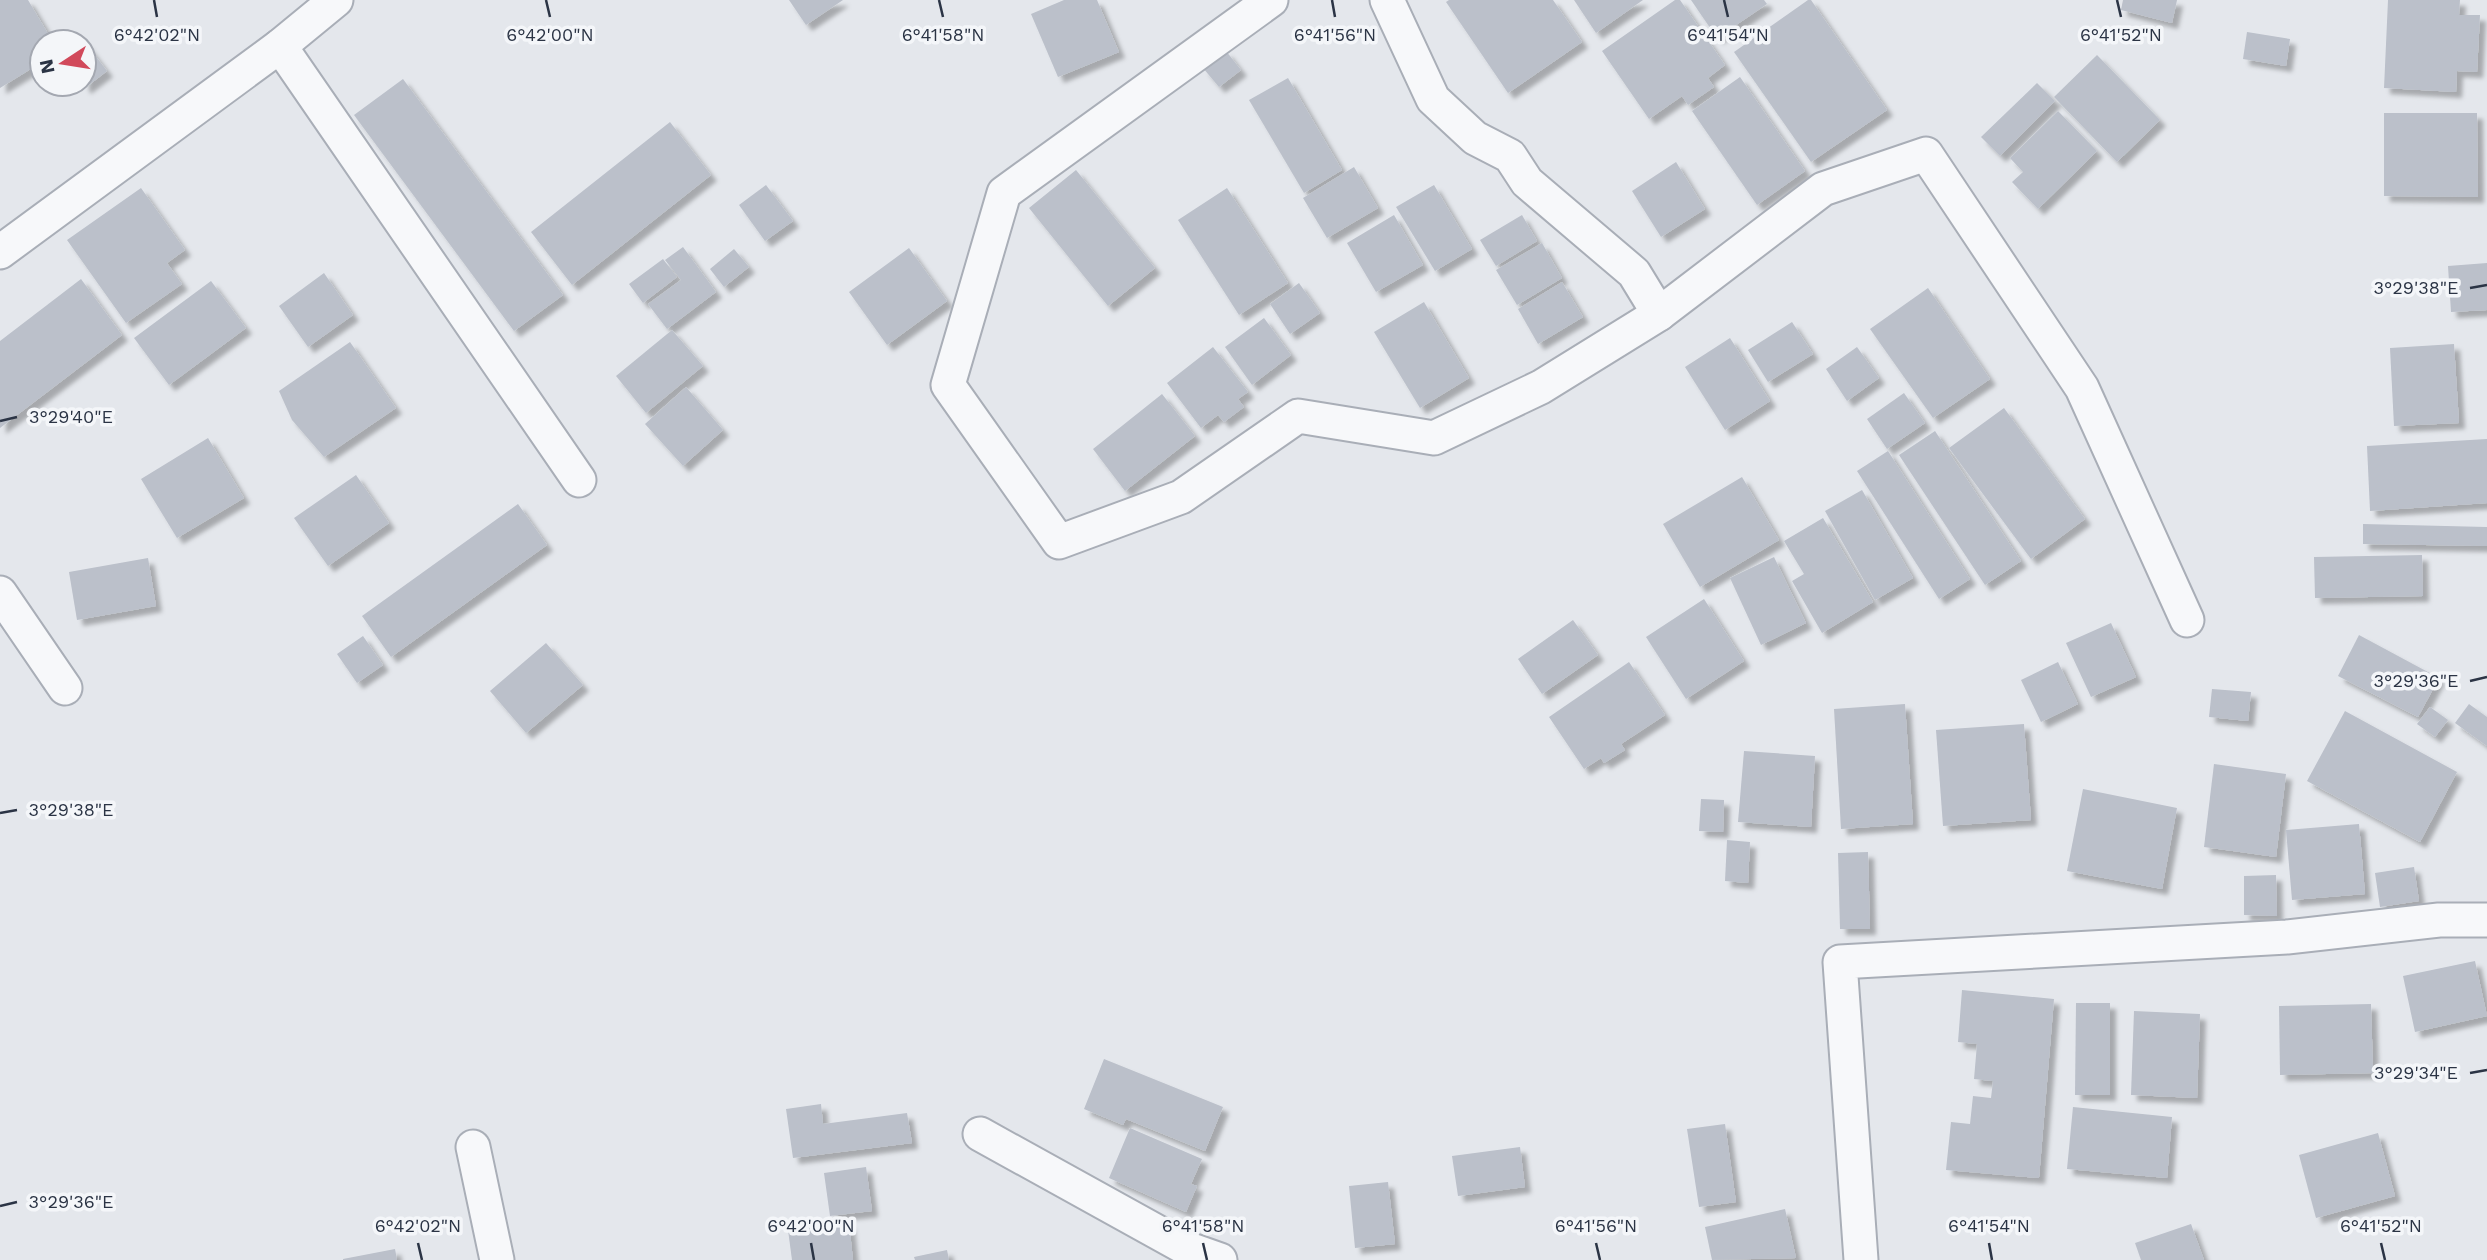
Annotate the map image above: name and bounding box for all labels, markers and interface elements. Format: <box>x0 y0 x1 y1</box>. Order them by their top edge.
text: 6°42'02"N <box>114 24 200 45</box>
text: 6°42'00"N <box>506 24 594 45</box>
text: 6°41'58"N <box>902 24 984 45</box>
text: 6°41'56"N <box>1294 24 1376 45</box>
text: 6°41'54"N <box>1687 24 1769 45</box>
text: 6°41'52"N <box>2080 24 2162 45</box>
north arrow <box>28 28 98 98</box>
text: N <box>34 57 60 76</box>
text: 3°29'38"E <box>2374 277 2458 298</box>
text: 3°29'40"E <box>29 406 113 427</box>
text: 3°29'36"E <box>2374 670 2458 691</box>
text: 3°29'38"E <box>29 799 113 820</box>
text: 3°29'34"E <box>2374 1062 2458 1083</box>
text: 3°29'36"E <box>29 1191 113 1212</box>
text: 6°42'02"N <box>375 1215 461 1236</box>
text: 6°42'00"N <box>767 1215 855 1236</box>
text: 6°41'58"N <box>1162 1215 1244 1236</box>
text: 6°41'56"N <box>1555 1215 1637 1236</box>
text: 6°41'54"N <box>1948 1215 2030 1236</box>
text: 6°41'52"N <box>2340 1215 2422 1236</box>

